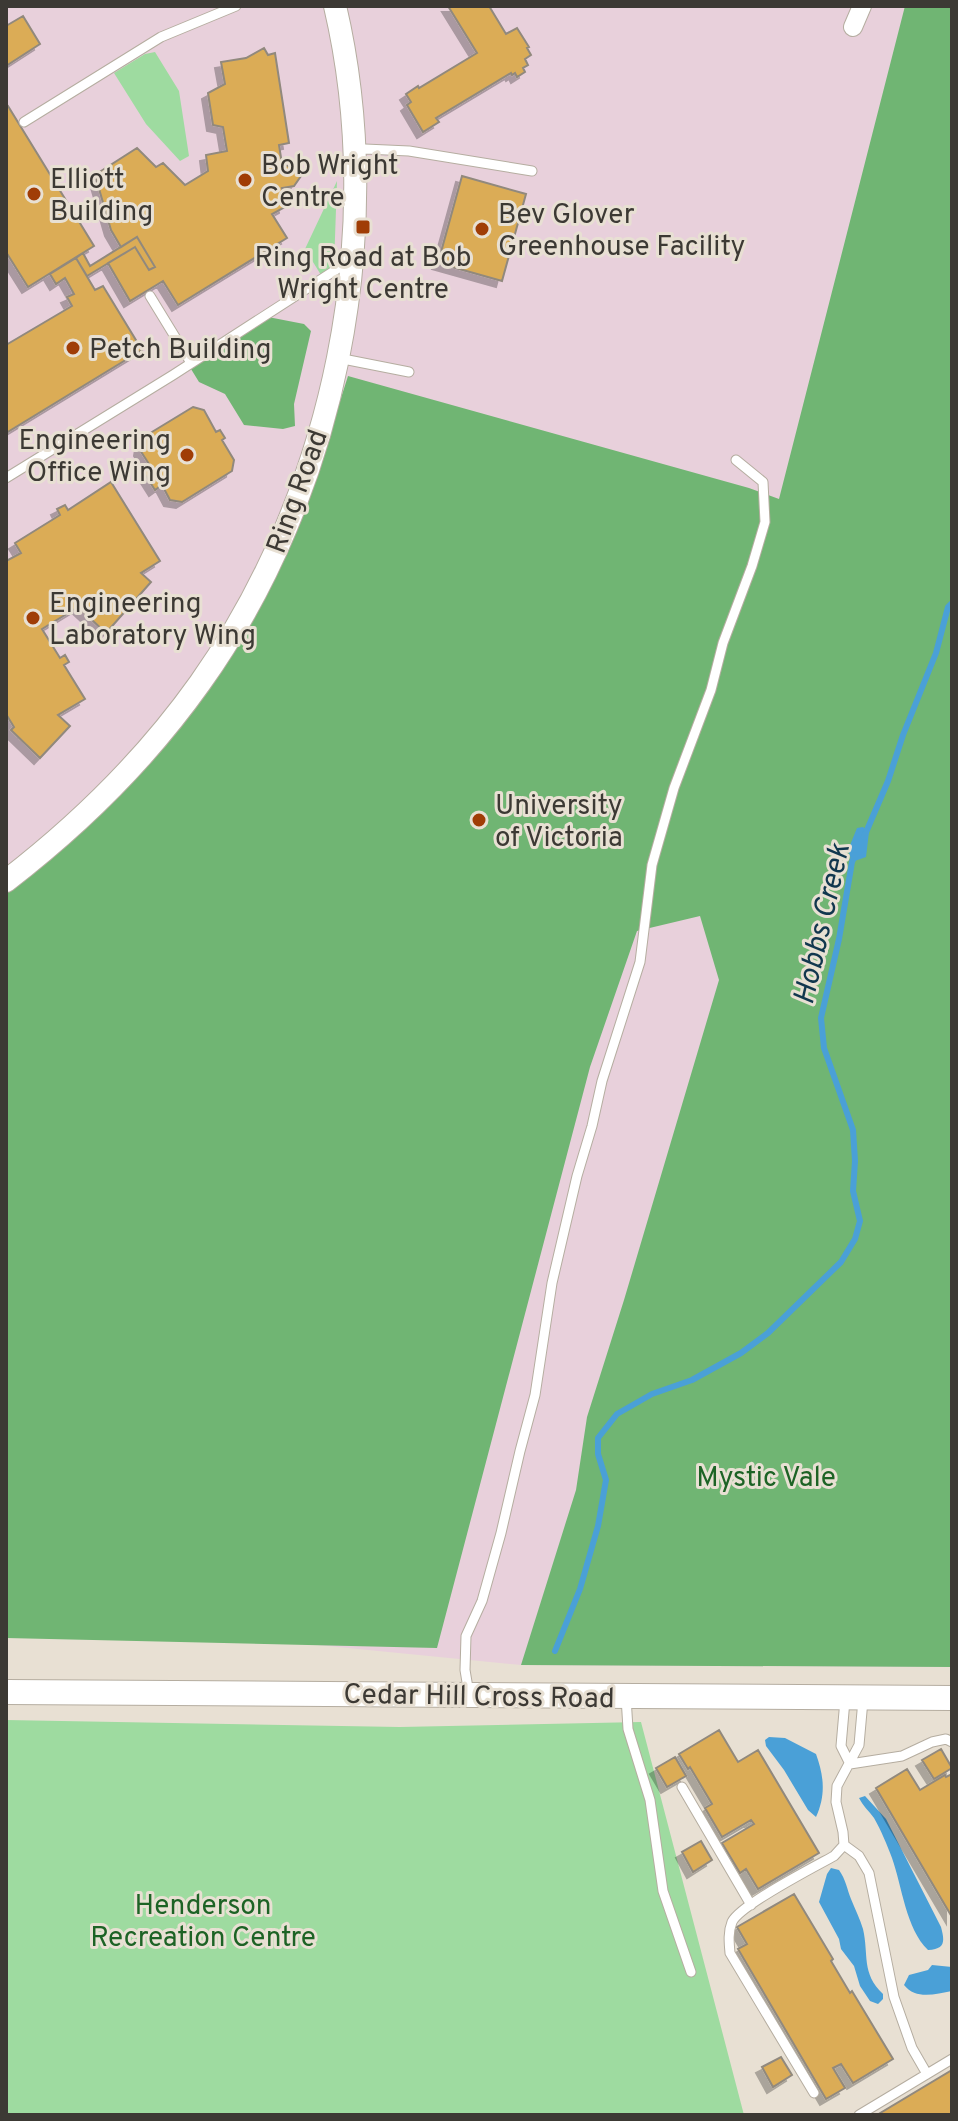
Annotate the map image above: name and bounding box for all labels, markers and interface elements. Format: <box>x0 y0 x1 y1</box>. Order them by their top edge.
place label: Bob Wright Centre <box>261 149 399 217</box>
place label: Elliott Building <box>50 163 153 231</box>
marker: Bob Wright Centre <box>236 171 254 189</box>
marker: Elliott Building <box>25 185 43 203</box>
place label: Bev Glover Greenhouse Facility <box>498 198 745 266</box>
marker: Ring Road at Bob Wright Centre <box>354 218 372 236</box>
marker: Bev Glover Greenhouse Facility <box>473 220 491 238</box>
place label: Ring Road at Bob Wright Centre <box>254 241 472 309</box>
place label: Petch Building <box>89 333 272 369</box>
marker: Petch Building <box>64 339 82 357</box>
place label: Engineering Office Wing <box>18 424 171 492</box>
street label: Ring Road <box>260 425 338 559</box>
marker: Engineering Office Wing <box>178 446 196 464</box>
place label: Engineering Laboratory Wing <box>49 587 256 655</box>
marker: Engineering Laboratory Wing <box>24 609 42 627</box>
place label: University of Victoria <box>495 789 623 857</box>
marker: University of Victoria <box>470 811 488 829</box>
water label: Hobbs Creek <box>787 840 860 1009</box>
park label: Mystic Vale <box>696 1461 836 1497</box>
street label: Cedar Hill Cross Road <box>343 1678 615 1718</box>
park label: Henderson Recreation Centre <box>90 1889 316 1957</box>

